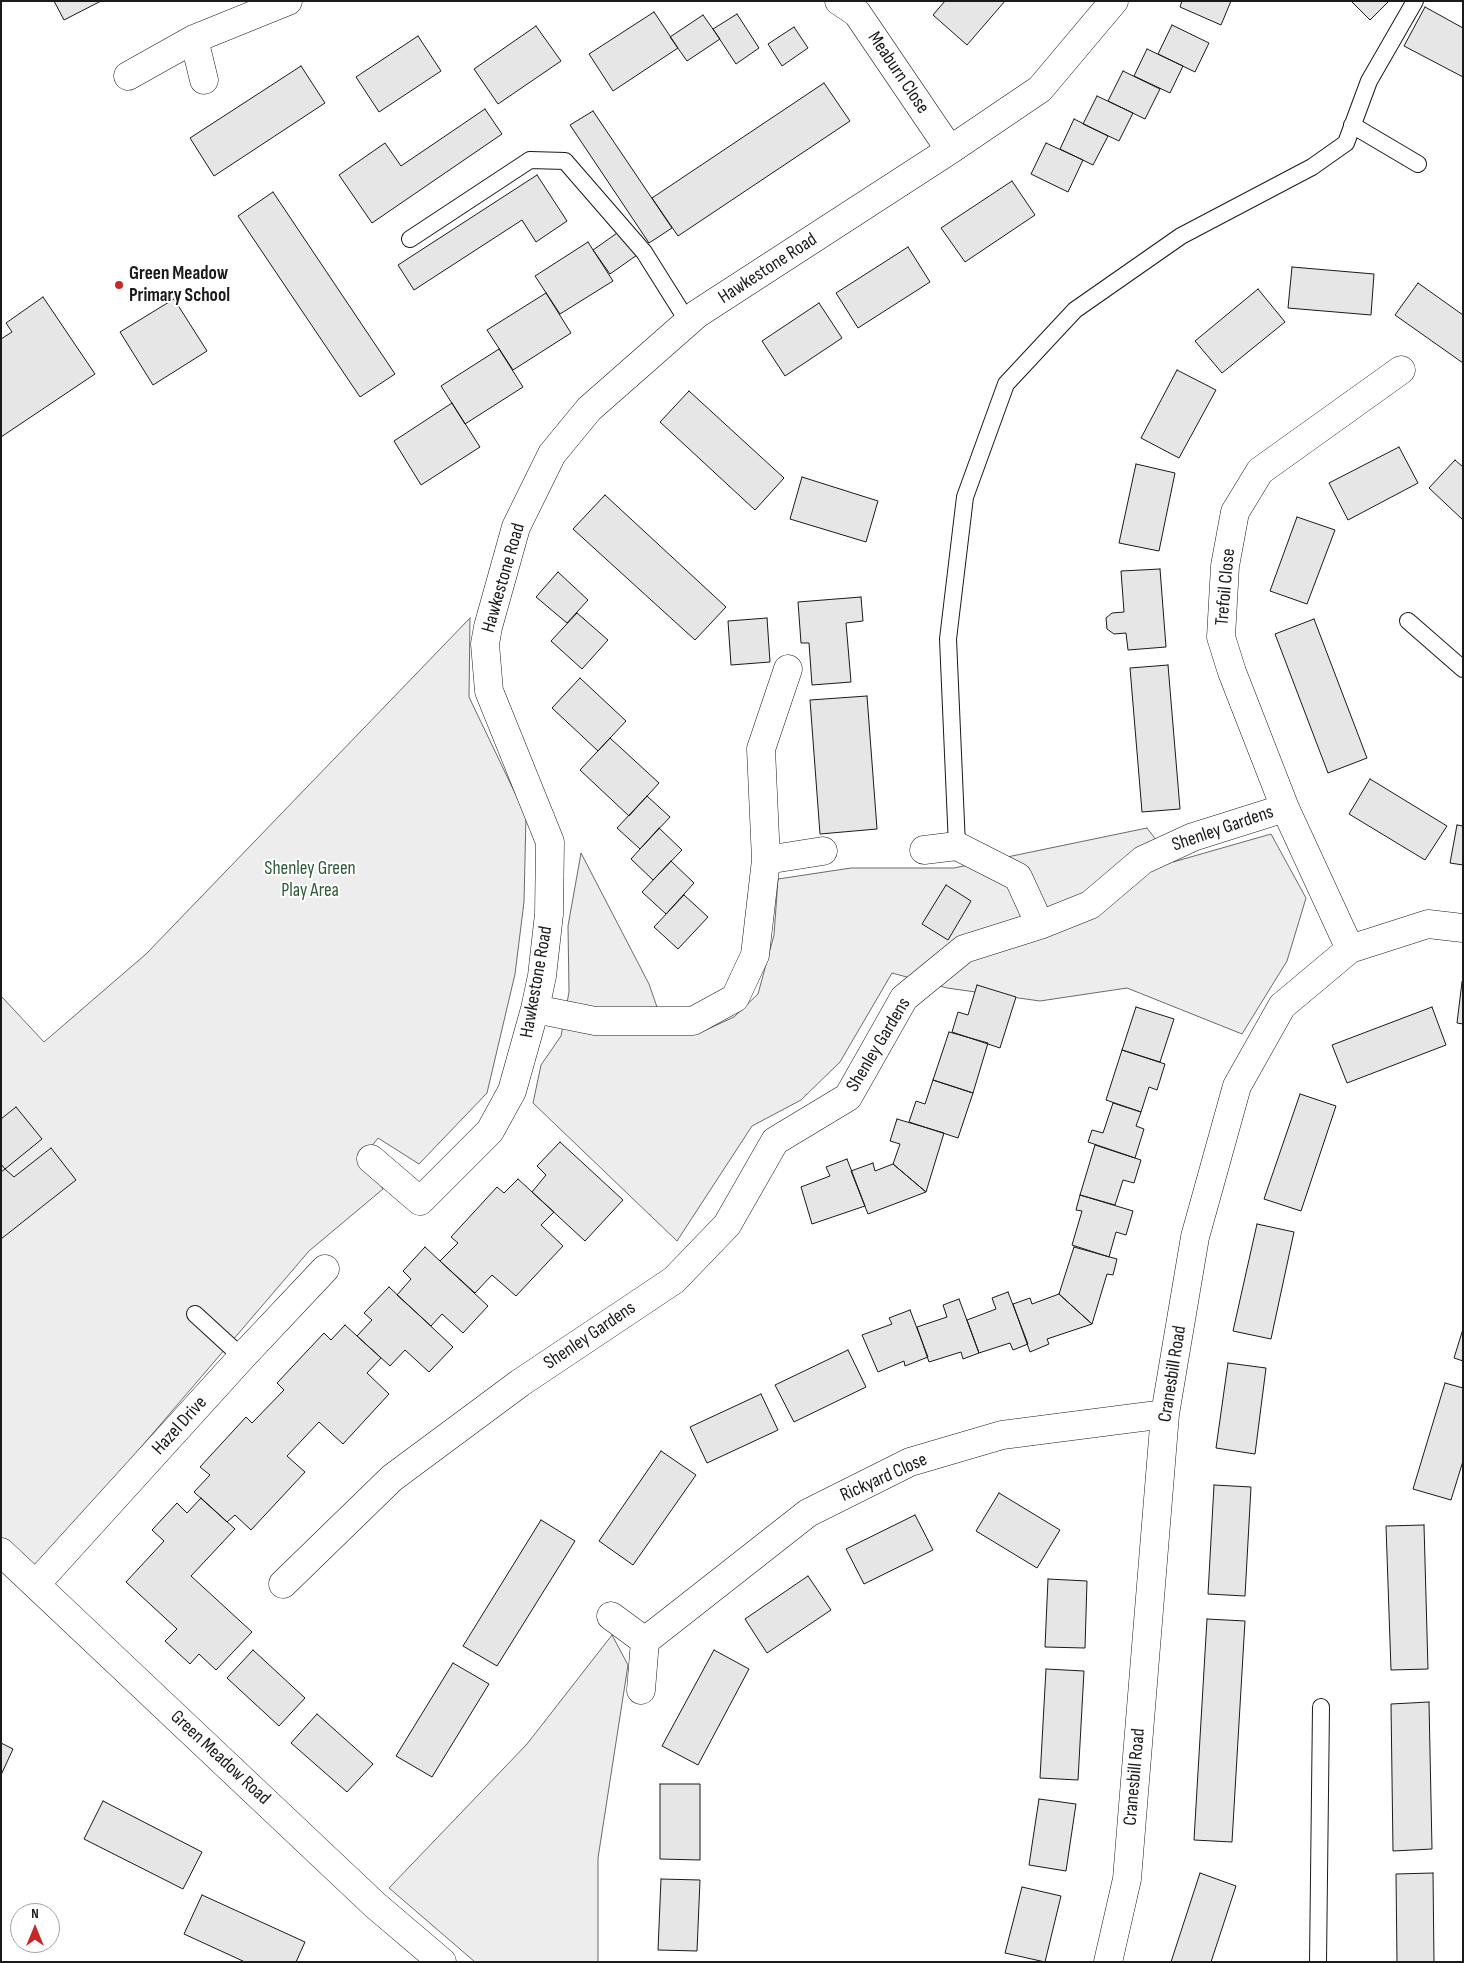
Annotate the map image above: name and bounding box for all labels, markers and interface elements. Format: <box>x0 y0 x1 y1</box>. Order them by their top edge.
street label: Meaburn Close <box>862 28 934 118</box>
street label: Hawkestone Road <box>714 229 822 309</box>
place label: Green Meadow Primary School <box>129 263 230 307</box>
marker: Green Meadow Primary School <box>113 279 125 291</box>
street label: Hawkestone Road <box>477 521 531 635</box>
street label: Trefoil Close <box>1211 548 1241 626</box>
street label: Shenley Gardens <box>1169 801 1277 857</box>
park label: Shenley Green Play Area <box>264 858 356 902</box>
street label: Hawkestone Road <box>516 924 558 1040</box>
street label: Shenley Gardens <box>842 994 916 1096</box>
street label: Shenley Gardens <box>540 1297 640 1375</box>
street label: Cranesbill Road <box>1154 1324 1192 1424</box>
street label: Hazel Drive <box>148 1392 212 1460</box>
street label: Rickyard Close <box>837 1449 931 1507</box>
street label: Green Meadow Road <box>165 1706 275 1810</box>
street label: Cranesbill Road <box>1119 1728 1151 1826</box>
north arrow <box>10 1903 60 1953</box>
text: N <box>31 1905 39 1922</box>

